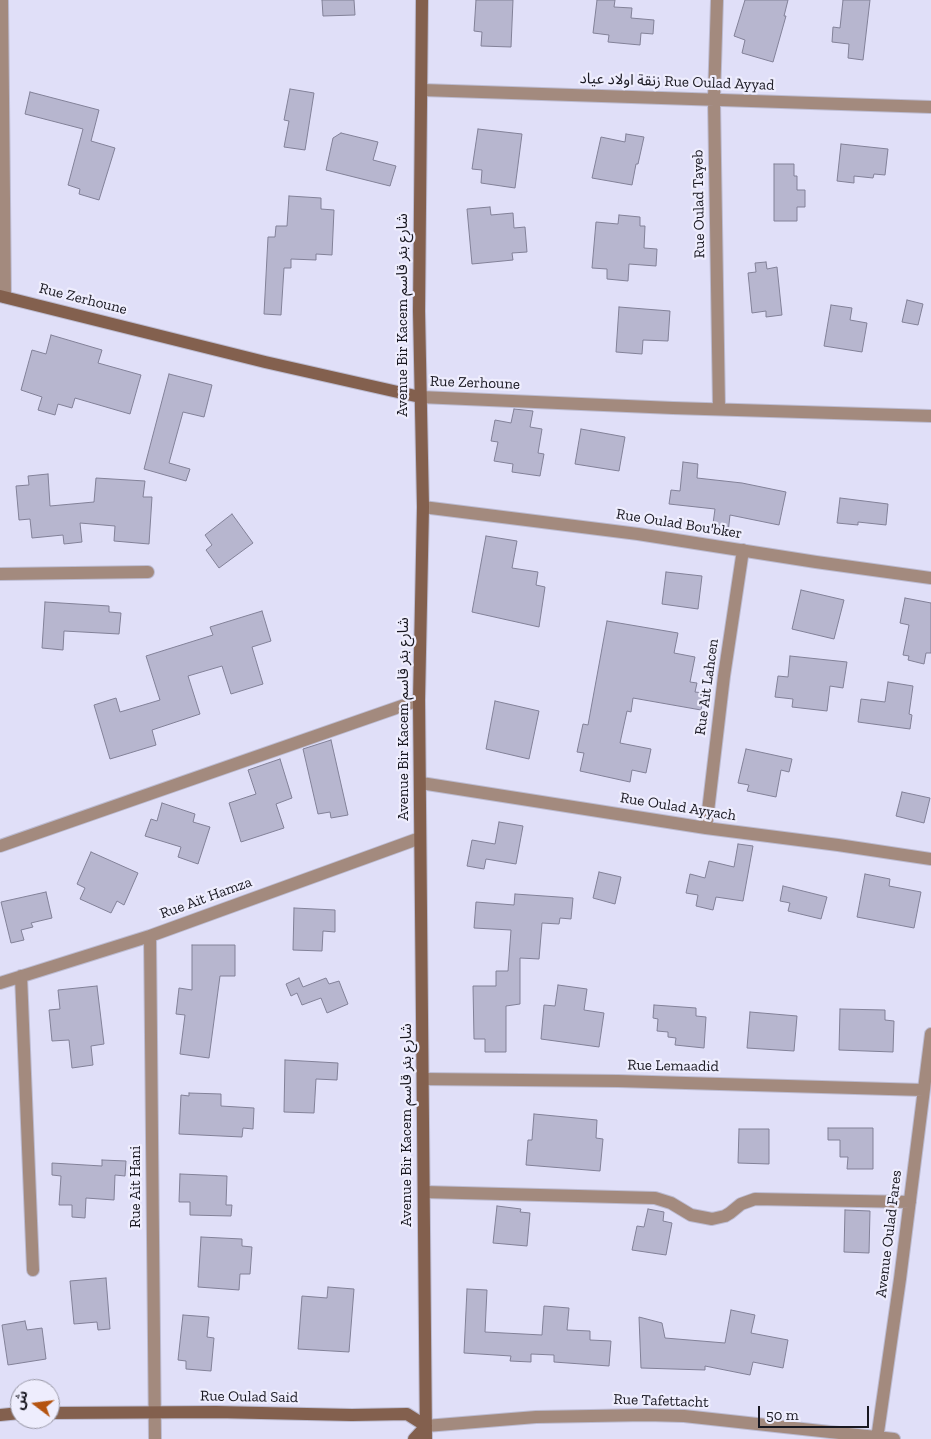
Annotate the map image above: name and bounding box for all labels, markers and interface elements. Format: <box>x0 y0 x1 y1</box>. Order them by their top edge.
street label: زنقة اولاد عياد Rue Oulad Ayyad <box>579 70 775 94</box>
street label: Rue Oulad Tayeb <box>689 150 709 258</box>
street label: Avenue Bir Kacem شارع بئر قاسم <box>394 213 412 417</box>
street label: Rue Zerhoune <box>37 279 129 319</box>
street label: Rue Zerhoune <box>430 372 520 394</box>
street label: Rue Oulad Bou'bker <box>615 505 743 543</box>
street label: Avenue Bir Kacem شارع بئر قاسم <box>395 617 413 821</box>
street label: Rue Ait Lahcen <box>691 638 723 736</box>
street label: Rue Oulad Ayyach <box>619 789 737 825</box>
street label: Rue Ait Hamza <box>158 873 254 923</box>
street label: Avenue Bir Kacem شارع بئر قاسم <box>398 1023 416 1227</box>
street label: Rue Lemaadid <box>627 1056 719 1076</box>
street label: Rue Ait Hani <box>127 1146 145 1228</box>
street label: Avenue Oulad Fares <box>872 1169 906 1299</box>
north arrow <box>10 1379 60 1429</box>
street label: Rue Oulad Said <box>200 1387 298 1407</box>
text: ش <box>10 1389 32 1412</box>
street label: Rue Tafettacht <box>613 1390 709 1412</box>
scale bar <box>761 1396 872 1428</box>
text: 50 m <box>766 1406 799 1424</box>

